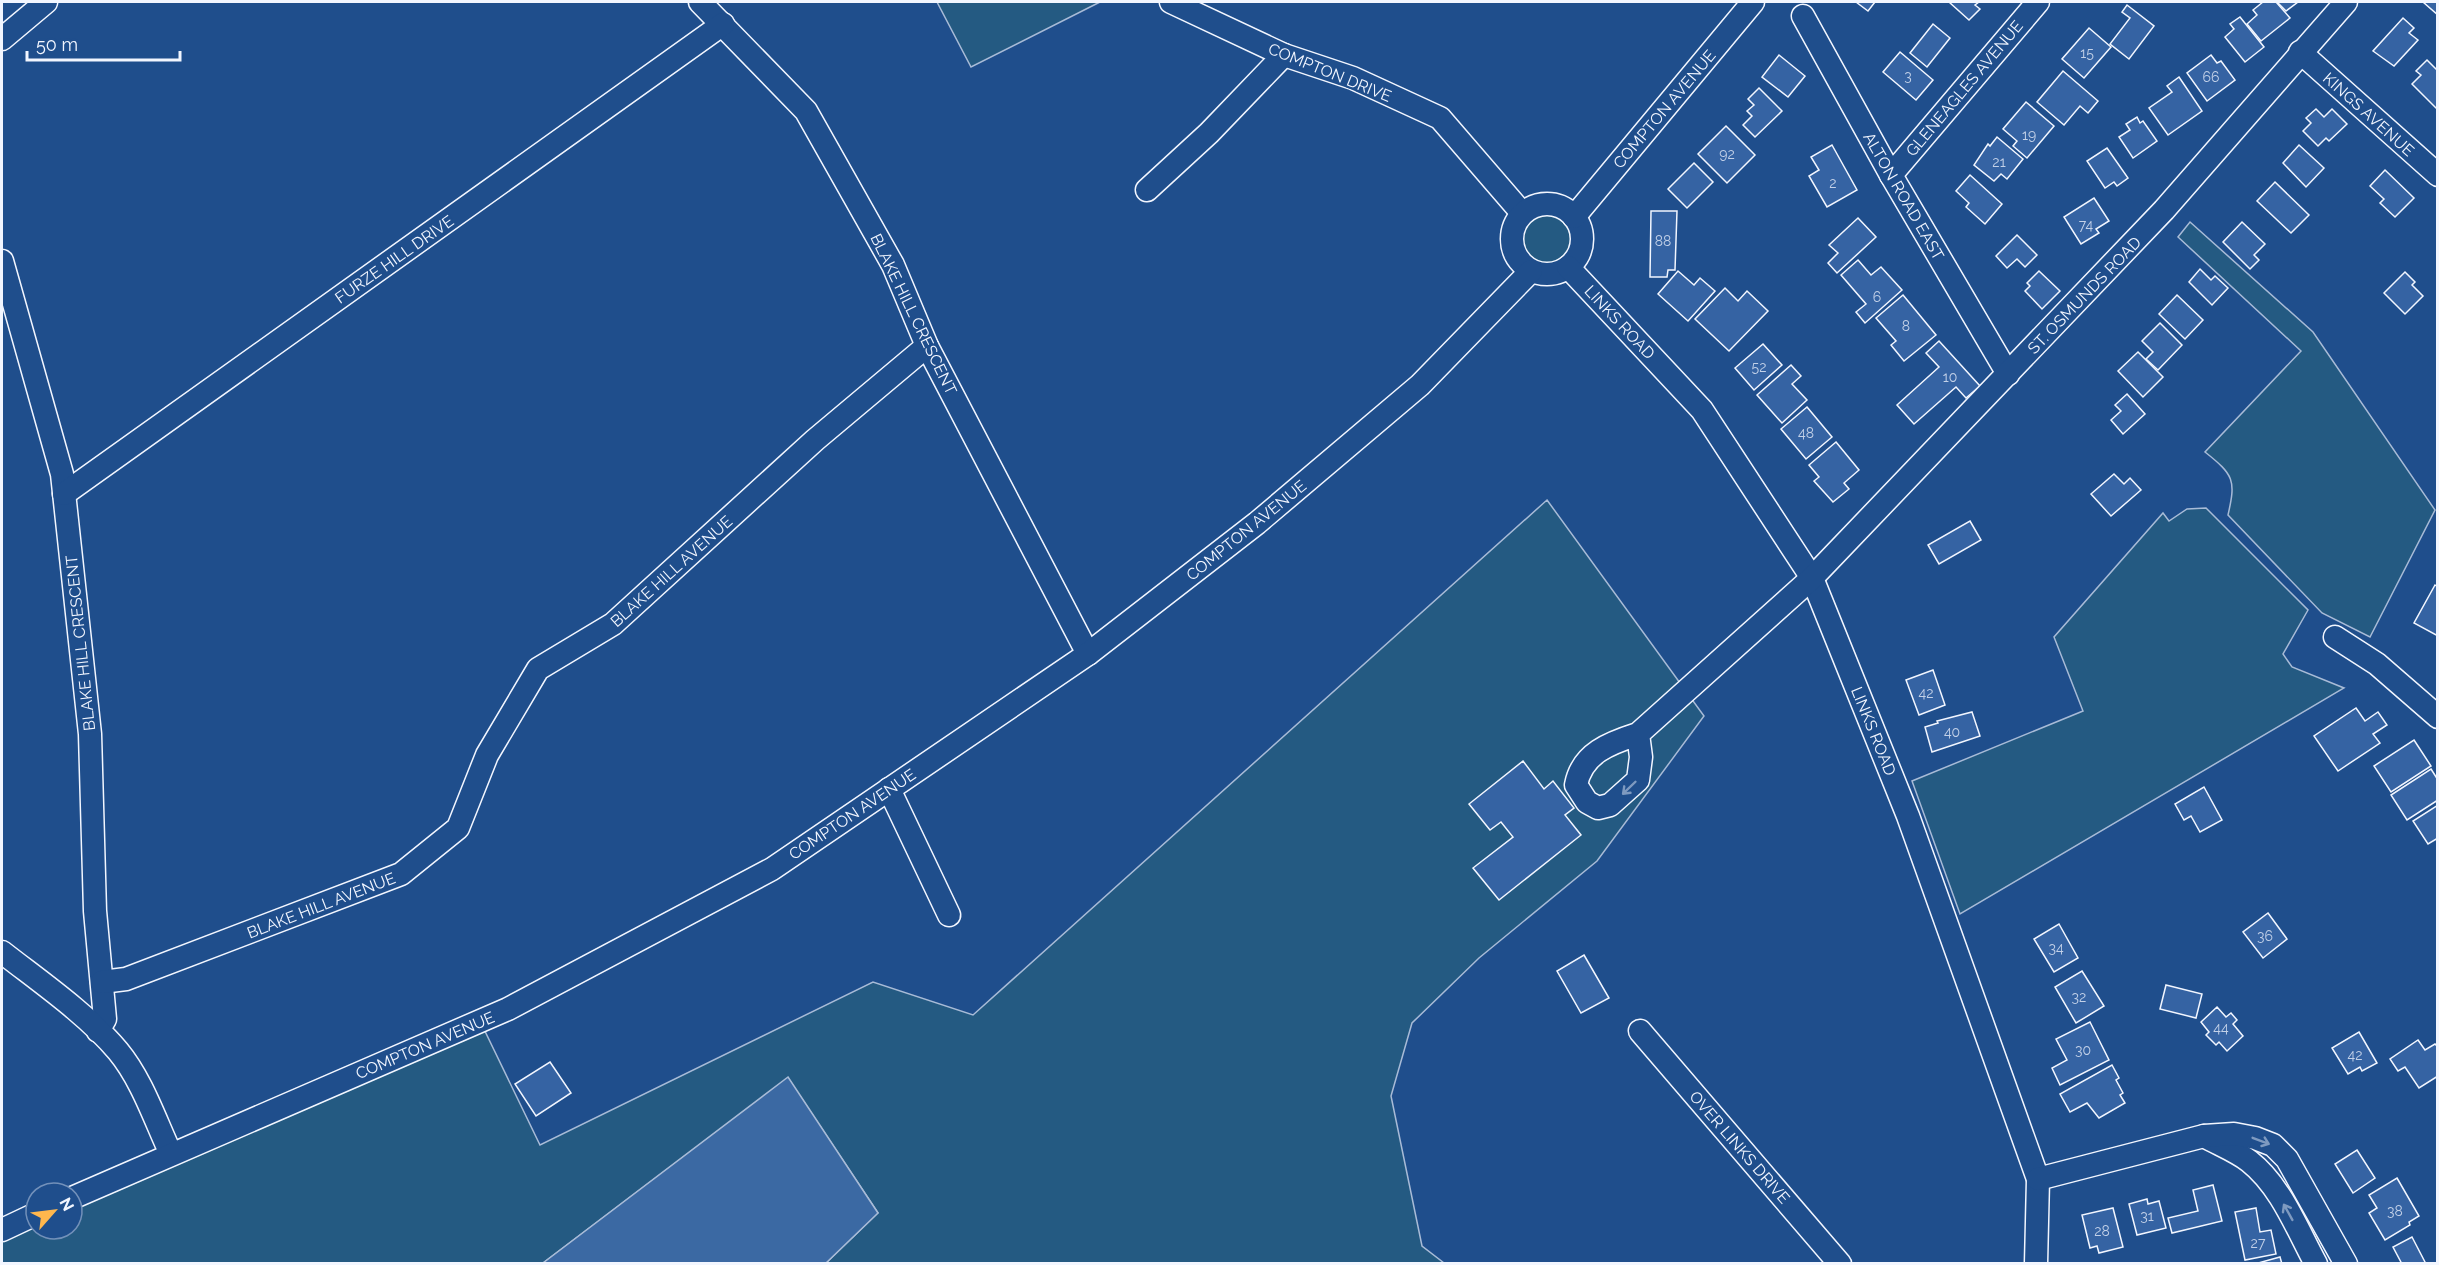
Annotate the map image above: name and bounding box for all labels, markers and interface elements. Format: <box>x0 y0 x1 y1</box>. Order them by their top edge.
street label: GLENEAGLES AVENUE <box>1902 16 2027 160</box>
scale bar <box>27 24 180 62</box>
text: 50 m <box>36 34 78 55</box>
street label: COMPTON DRIVE <box>1265 39 1394 106</box>
house number: 15 <box>2080 45 2094 61</box>
street label: COMPTON AVENUE <box>1609 46 1720 172</box>
house number: 3 <box>1904 68 1912 84</box>
street label: KINGS AVENUE <box>2319 68 2418 160</box>
house number: 66 <box>2203 69 2219 85</box>
house number: 19 <box>2022 127 2036 143</box>
street label: ALTON ROAD EAST <box>1859 129 1948 264</box>
house number: 92 <box>1719 146 1735 162</box>
house number: 21 <box>1992 154 2006 170</box>
house number: 2 <box>1829 175 1837 191</box>
street label: FURZE HILL DRIVE <box>331 211 457 307</box>
house number: 74 <box>2079 217 2094 233</box>
street label: BLAKE HILL CRESCENT <box>866 231 961 398</box>
house number: 88 <box>1655 233 1671 249</box>
street label: ST. OSMUNDS ROAD <box>2024 233 2145 358</box>
street label: LINKS ROAD <box>1581 281 1659 363</box>
house number: 6 <box>1873 289 1881 305</box>
house number: 8 <box>1902 318 1910 334</box>
house number: 52 <box>1752 359 1766 375</box>
house number: 10 <box>1943 369 1957 385</box>
house number: 48 <box>1798 425 1814 441</box>
street label: COMPTON AVENUE <box>1182 476 1310 585</box>
street label: BLAKE HILL AVENUE <box>607 512 736 631</box>
street label: BLAKE HILL CRESCENT <box>62 554 99 732</box>
street label: LINKS ROAD <box>1847 684 1900 778</box>
house number: 42 <box>1919 685 1933 701</box>
house number: 40 <box>1944 724 1960 740</box>
street label: COMPTON AVENUE <box>785 765 919 864</box>
one-way arrow <box>1622 781 1637 796</box>
street label: BLAKE HILL AVENUE <box>244 868 398 942</box>
house number: 36 <box>2257 928 2273 944</box>
house number: 34 <box>2048 940 2064 956</box>
house number: 32 <box>2072 989 2086 1005</box>
street label: COMPTON AVENUE <box>353 1008 498 1083</box>
house number: 44 <box>2213 1020 2229 1036</box>
house number: 30 <box>2075 1042 2091 1058</box>
house number: 42 <box>2348 1047 2362 1063</box>
street label: OVER LINKS DRIVE <box>1686 1087 1794 1208</box>
one-way arrow <box>2251 1136 2270 1147</box>
north arrow <box>24 1181 84 1241</box>
text: N <box>56 1194 78 1214</box>
house number: 38 <box>2387 1203 2403 1219</box>
one-way arrow <box>2282 1204 2294 1221</box>
house number: 31 <box>2140 1208 2154 1224</box>
house number: 28 <box>2094 1223 2110 1239</box>
house number: 27 <box>2251 1235 2266 1251</box>

